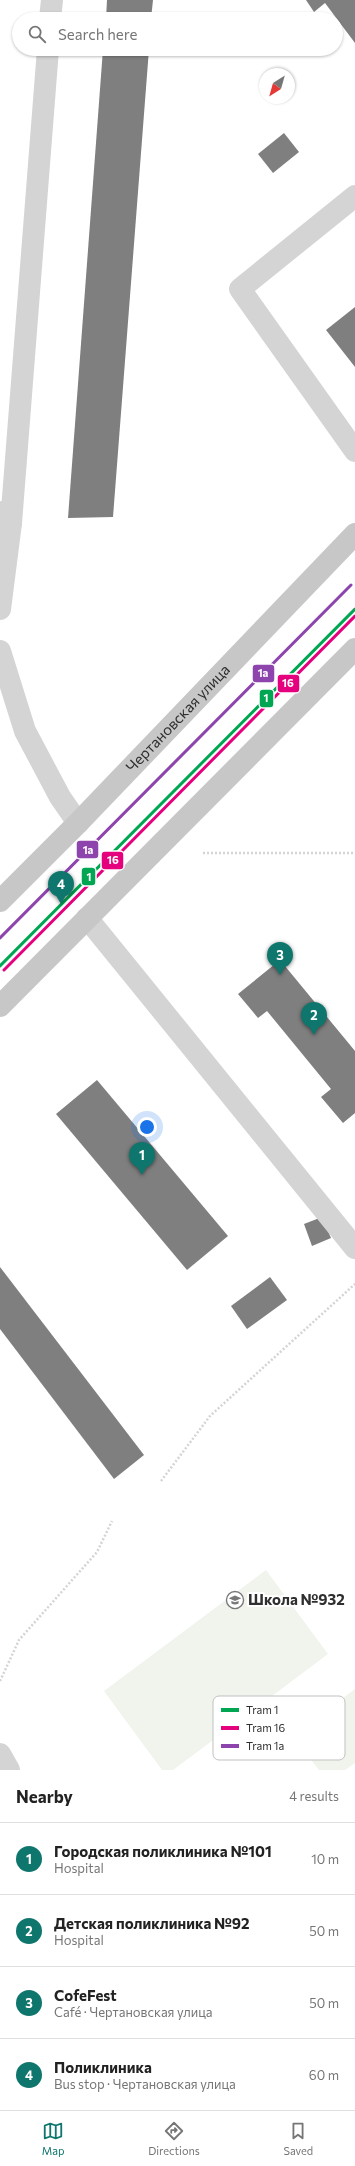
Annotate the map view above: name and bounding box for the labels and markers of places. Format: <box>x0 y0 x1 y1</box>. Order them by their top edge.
pin: 4 <box>48 871 74 904</box>
pin: 3 <box>267 942 293 975</box>
pin: 2 <box>301 1002 327 1035</box>
pin: 1 <box>129 1142 155 1175</box>
school or university icon: Школа №932 <box>225 1590 245 1610</box>
place label: Школа №932 <box>248 1590 345 1608</box>

